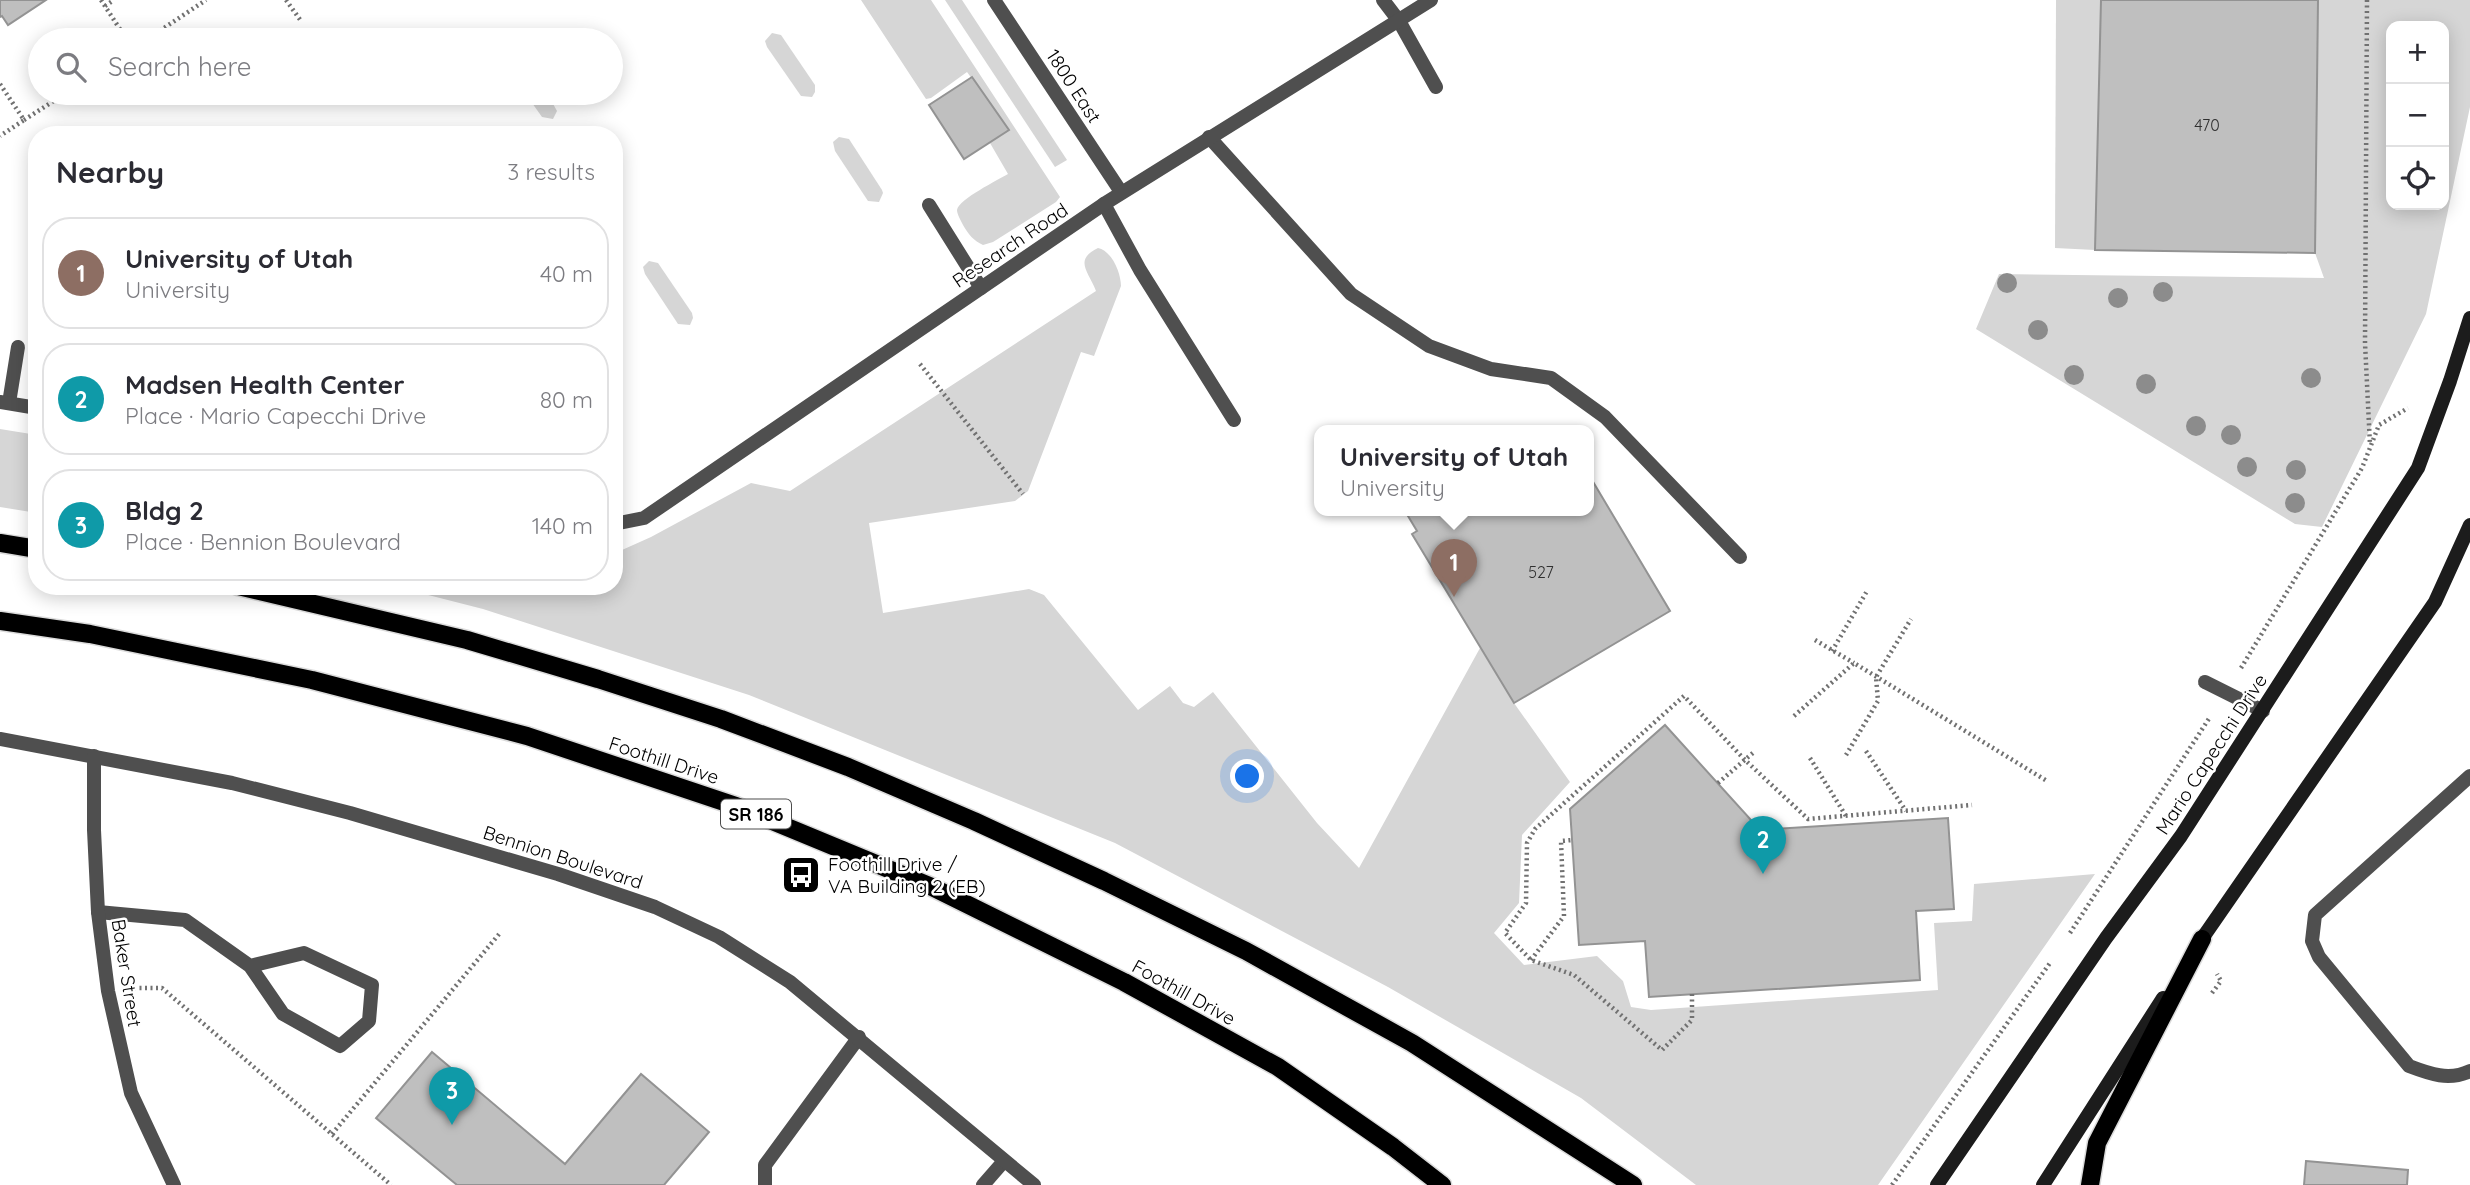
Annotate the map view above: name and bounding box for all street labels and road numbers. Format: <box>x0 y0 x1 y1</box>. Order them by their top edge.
street label: 1800 East <box>1041 45 1107 127</box>
street label: Research Road <box>948 197 1072 293</box>
street label: Mario Capecchi Drive <box>2150 669 2272 839</box>
street label: Foothill Drive <box>606 731 722 789</box>
road number: SR 186 <box>721 800 791 828</box>
street label: Bennion Boulevard <box>480 820 646 894</box>
street label: Baker Street <box>107 917 147 1029</box>
street label: Foothill Drive <box>1128 954 1240 1030</box>

